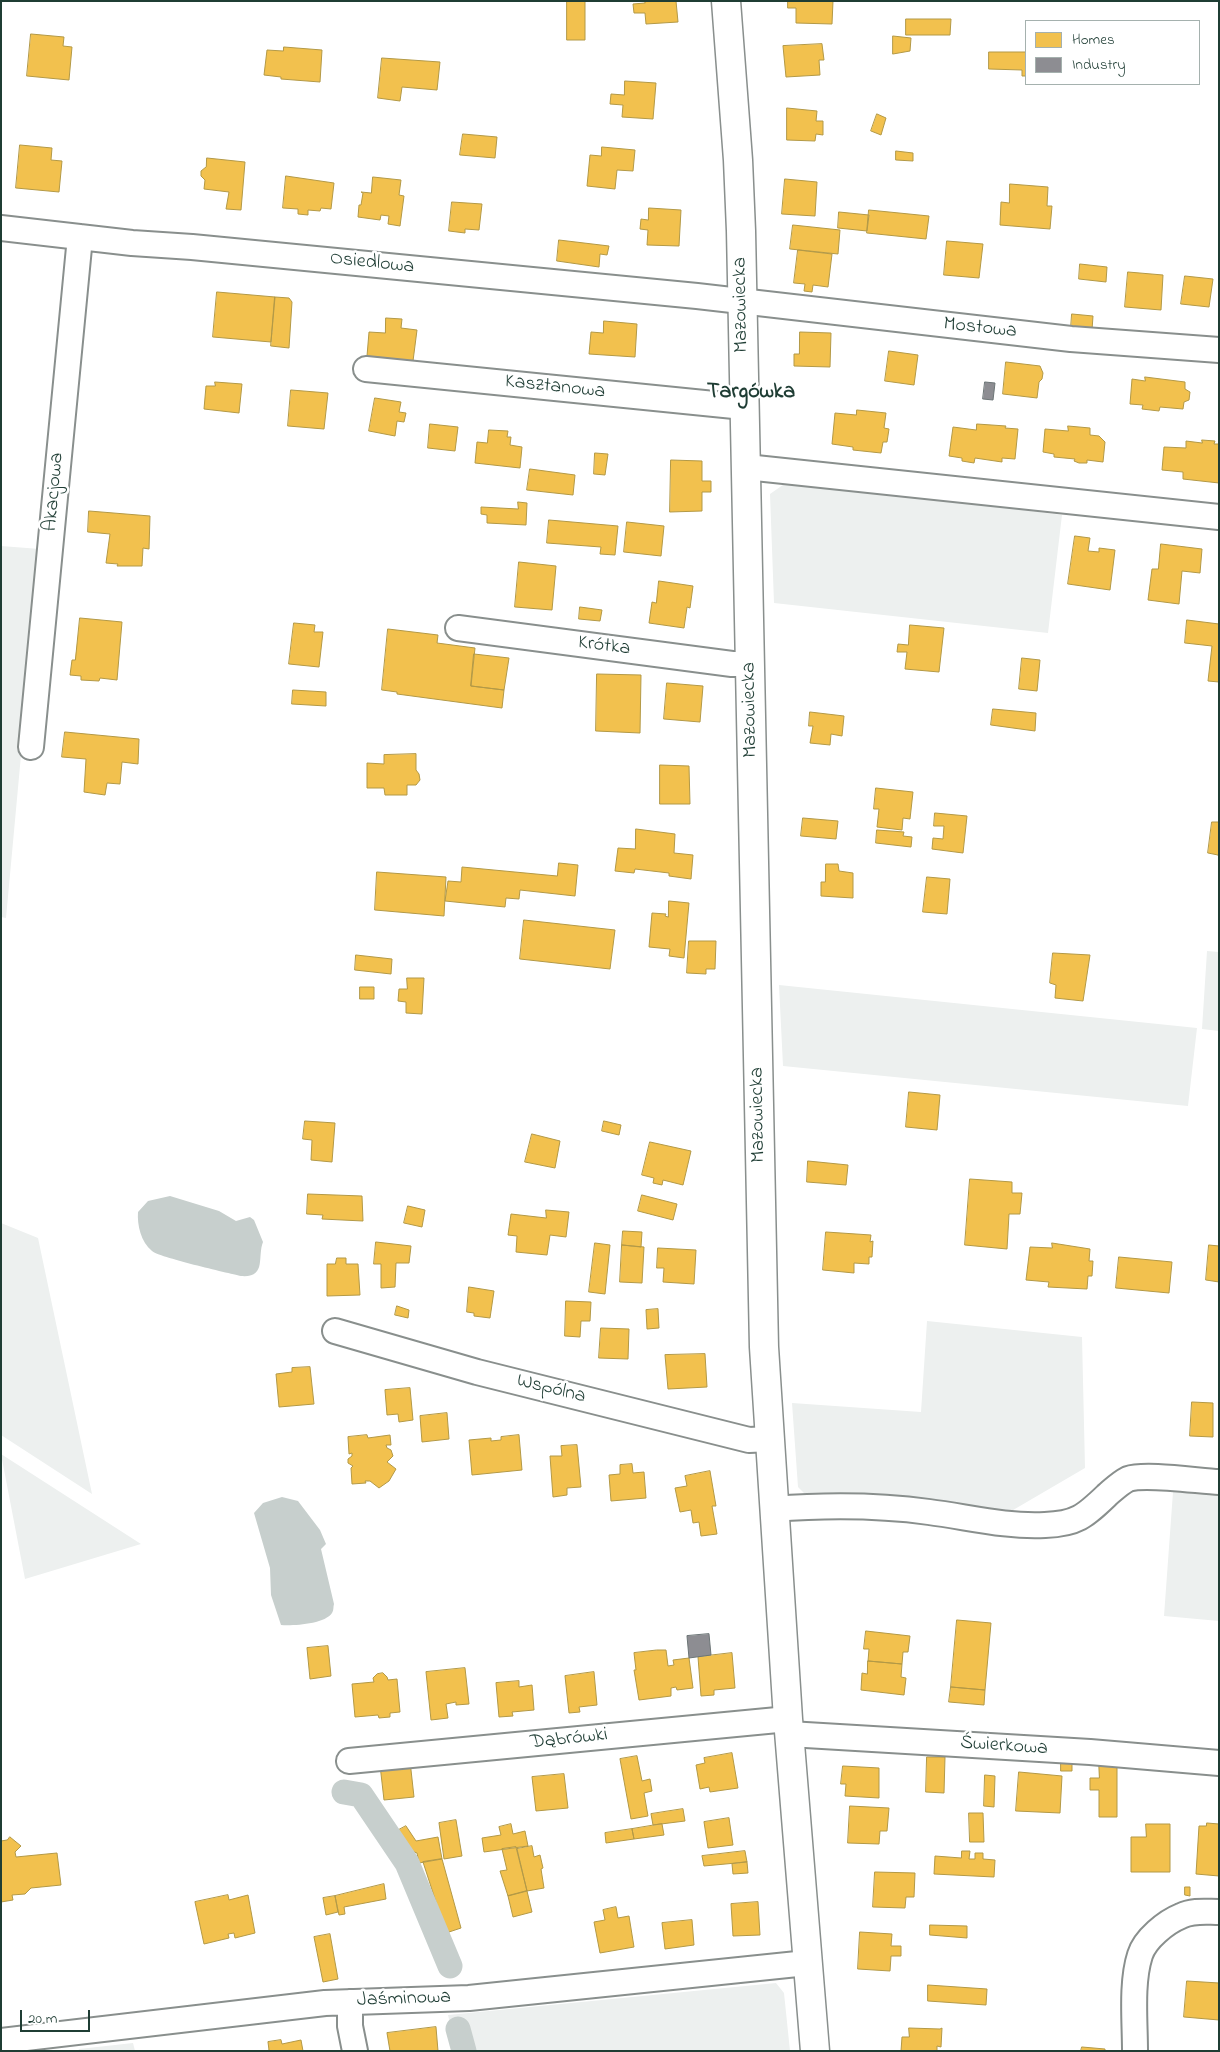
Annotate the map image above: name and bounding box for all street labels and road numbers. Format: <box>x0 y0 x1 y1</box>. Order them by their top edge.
street label: Osiedlowa <box>329 248 415 280</box>
street label: Mazowiecka <box>729 257 755 353</box>
street label: Mostowa <box>942 313 1018 345</box>
street label: Kasztanowa <box>504 371 606 405</box>
street label: Akacjowa <box>40 452 70 532</box>
street label: Krótka <box>576 632 632 662</box>
street label: Mazowiecka <box>738 662 764 758</box>
street label: Mazowiecka <box>746 1067 772 1163</box>
street label: Wspólna <box>514 1370 588 1410</box>
street label: Dąbrówki <box>529 1724 609 1756</box>
street label: Świerkowa <box>959 1732 1049 1762</box>
street label: Jaśminowa <box>357 1986 451 2014</box>

